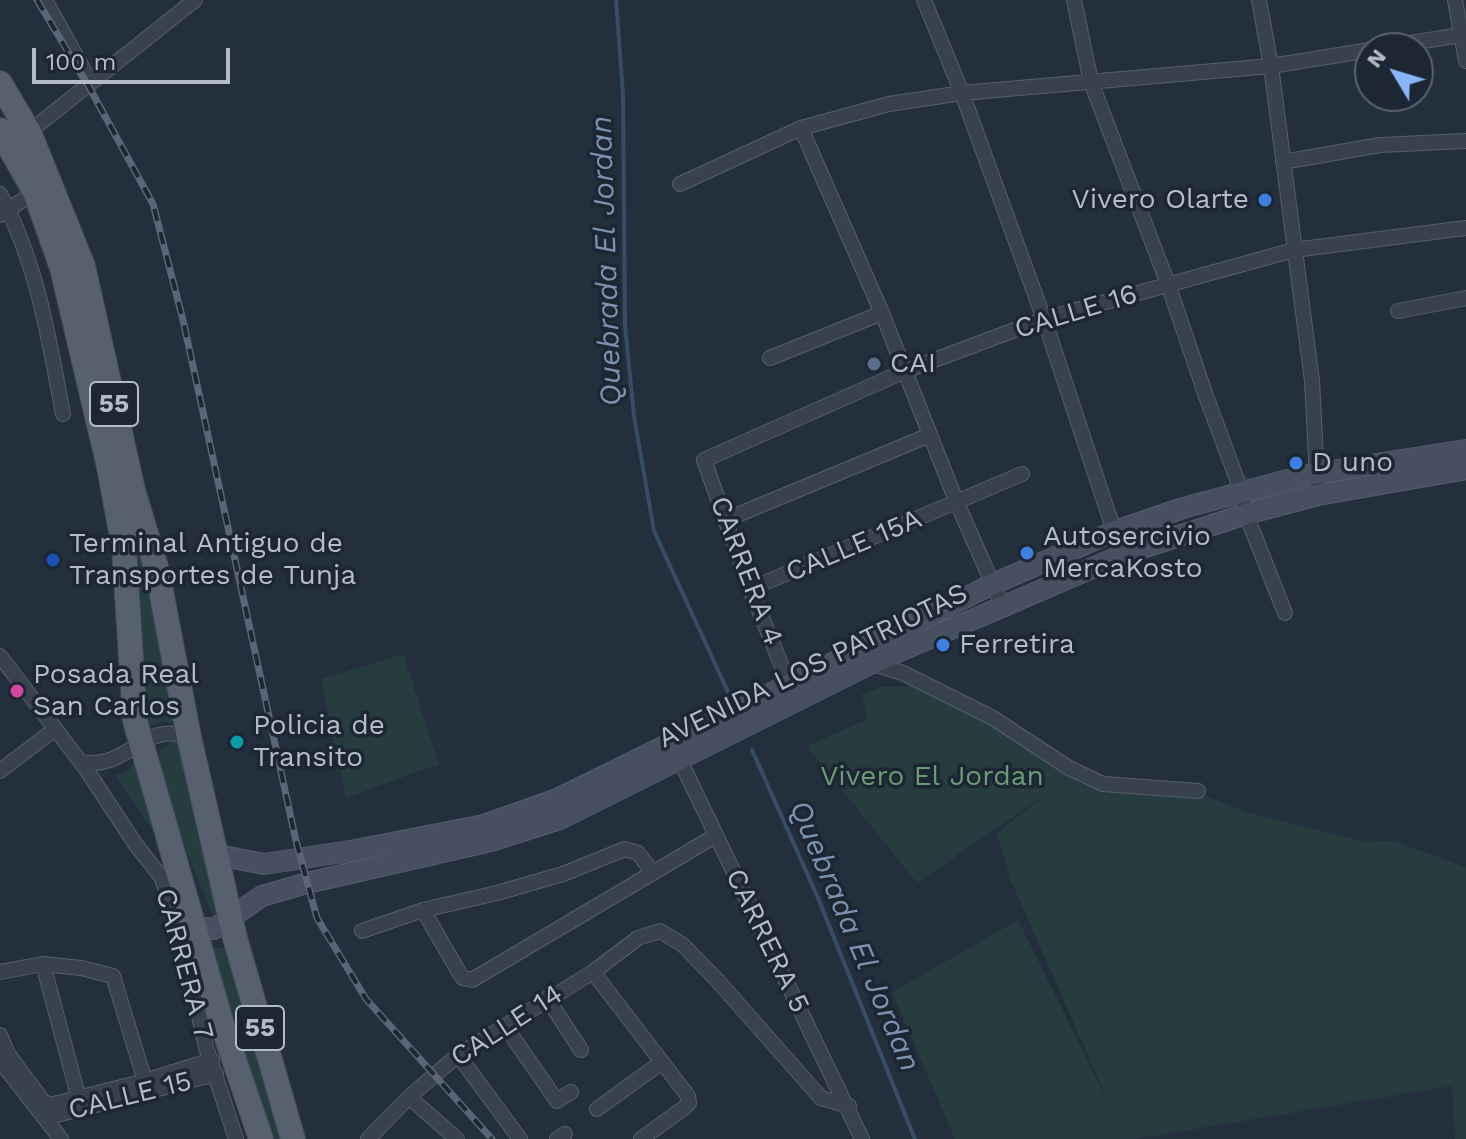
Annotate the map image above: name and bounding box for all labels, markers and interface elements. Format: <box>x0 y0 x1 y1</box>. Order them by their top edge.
scale bar <box>36 32 234 82</box>
north arrow <box>1354 32 1434 112</box>
text: N <box>1361 44 1391 72</box>
text: 100 m <box>46 48 116 76</box>
water label: Quebrada El Jordan <box>584 115 630 407</box>
place label: Vivero Olarte <box>1072 183 1249 217</box>
marker: Vivero Olarte <box>1256 191 1274 209</box>
street label: CALLE 16 <box>1011 277 1141 347</box>
place label: CAI <box>890 347 936 381</box>
marker: CAI <box>865 355 883 373</box>
road number: 55 <box>90 382 138 426</box>
place label: D uno <box>1312 446 1393 480</box>
marker: D uno <box>1287 454 1305 472</box>
street label: CARRERA 4 <box>702 492 790 650</box>
street label: CALLE 15A <box>781 502 927 590</box>
place label: Autosercivio MercaKosto <box>1043 520 1211 586</box>
place label: Terminal Antiguo de Transportes de Tunja <box>69 527 356 593</box>
marker: Autosercivio MercaKosto <box>1018 544 1036 562</box>
marker: Terminal Antiguo de Transportes de Tunja <box>44 551 62 569</box>
street label: AVENIDA LOS PATRIOTAS <box>653 576 973 756</box>
place label: Ferretira <box>959 628 1075 662</box>
marker: Ferretira <box>934 636 952 654</box>
place label: Posada Real San Carlos <box>33 658 199 724</box>
marker: Posada Real San Carlos <box>8 682 26 700</box>
place label: Policia de Transito <box>253 709 385 775</box>
marker: Policia de Transito <box>228 733 246 751</box>
park label: Vivero El Jordan <box>820 760 1044 794</box>
water label: Quebrada El Jordan <box>781 795 927 1077</box>
street label: CARRERA 5 <box>718 864 816 1018</box>
street label: CARRERA 7 <box>148 885 220 1043</box>
street label: CALLE 14 <box>445 977 569 1075</box>
road number: 55 <box>236 1006 284 1050</box>
street label: CALLE 15 <box>65 1064 195 1128</box>

